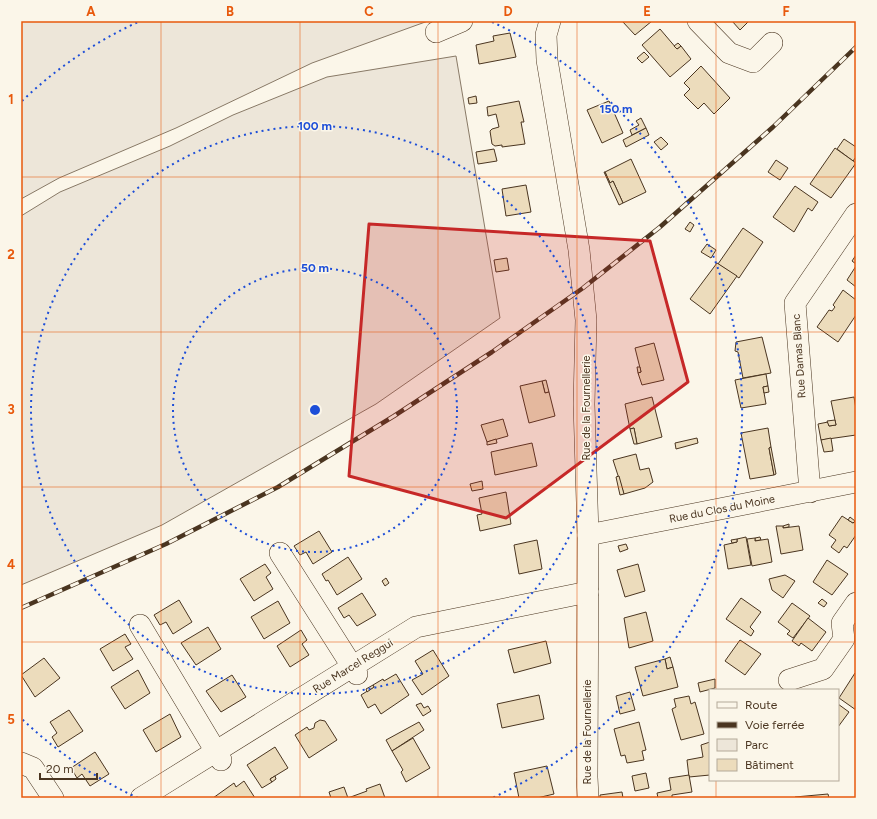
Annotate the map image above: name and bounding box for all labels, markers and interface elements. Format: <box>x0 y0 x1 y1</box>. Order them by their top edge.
text: A <box>86 4 96 19</box>
text: B <box>226 4 234 19</box>
text: C <box>364 4 374 19</box>
text: D <box>503 4 513 19</box>
text: E <box>643 4 651 19</box>
text: F <box>782 4 790 19</box>
text: 1 <box>8 92 14 107</box>
text: 150 m <box>599 102 633 116</box>
text: 100 m <box>298 119 332 133</box>
text: 2 <box>7 247 15 262</box>
text: 50 m <box>301 261 329 275</box>
street label: Rue Damas Blanc <box>790 313 808 399</box>
street label: Rue de la Fournellerie <box>580 355 593 461</box>
text: 3 <box>7 402 15 417</box>
centre of rings <box>308 403 322 417</box>
street label: Rue du Clos du Moine <box>668 492 776 526</box>
text: 4 <box>7 557 15 572</box>
street label: Rue Marcel Reggui <box>311 636 395 696</box>
street label: Rue de la Fournellerie <box>581 679 594 785</box>
legend <box>709 689 839 781</box>
text: Route <box>745 698 778 712</box>
text: 5 <box>7 712 15 727</box>
text: Voie ferrée <box>745 718 805 732</box>
text: Parc <box>745 738 769 752</box>
scale bar <box>40 755 97 781</box>
text: Bâtiment <box>745 758 794 772</box>
text: 20 m <box>46 762 74 776</box>

